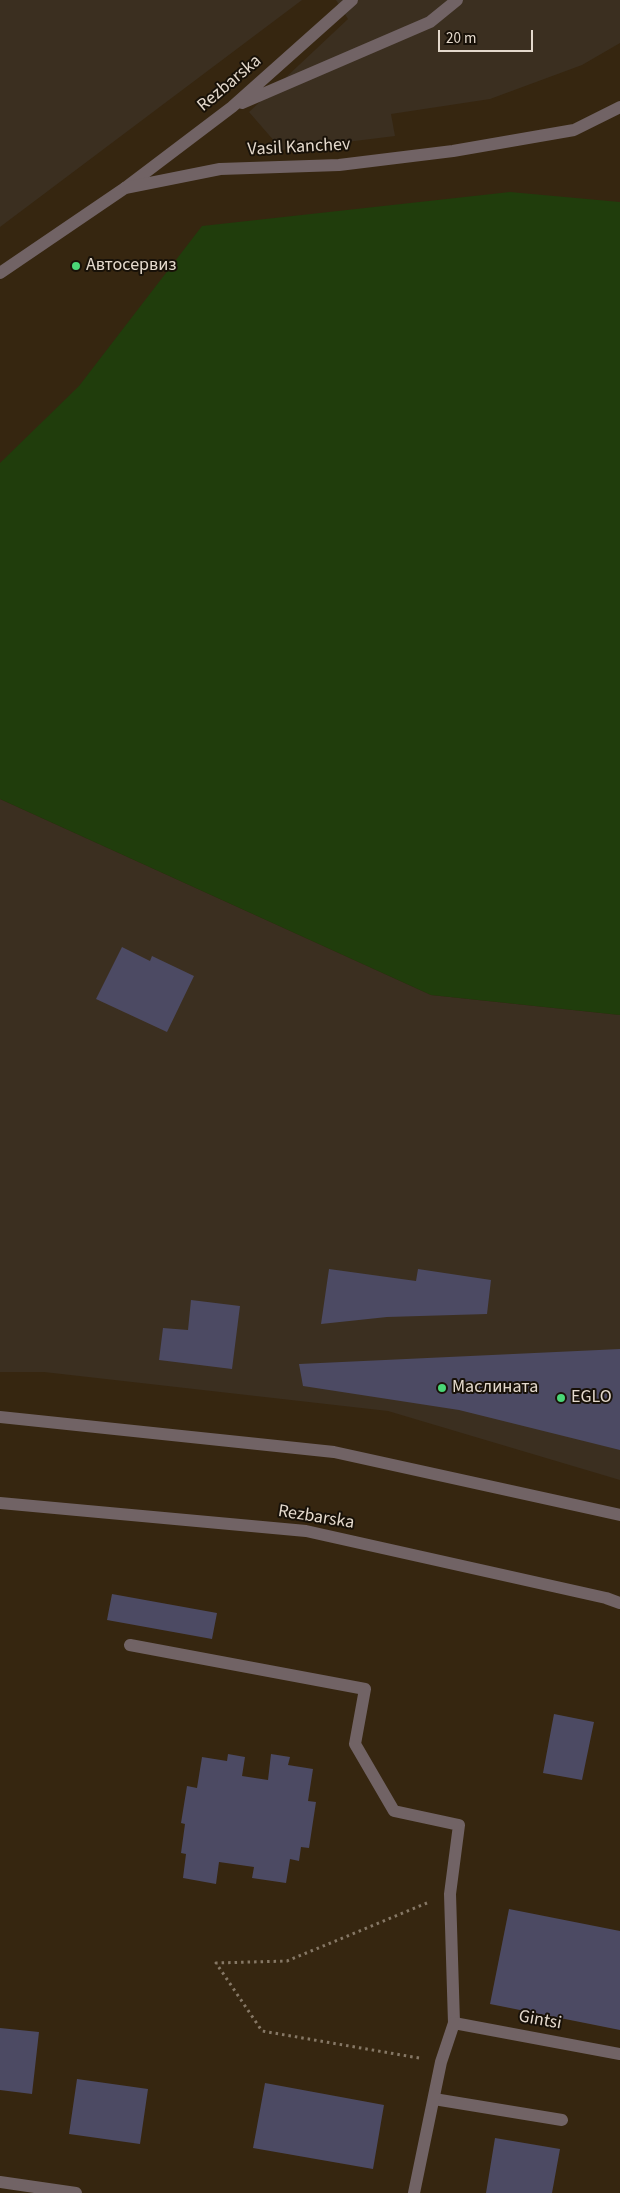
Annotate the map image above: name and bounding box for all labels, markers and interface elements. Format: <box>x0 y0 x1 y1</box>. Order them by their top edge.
scale bar <box>440 20 535 52</box>
text: 20 m <box>446 28 476 49</box>
street label: Rezbarska <box>194 51 266 117</box>
street label: Vasil Kanchev <box>247 135 351 161</box>
place label: Автосервиз <box>86 255 177 277</box>
marker: Автосервиз <box>70 260 82 272</box>
place label: Маслината <box>452 1377 538 1399</box>
marker: Маслината <box>436 1382 448 1394</box>
place label: EGLO <box>571 1387 612 1409</box>
marker: EGLO <box>555 1392 567 1404</box>
street label: Rezbarska <box>276 1501 356 1535</box>
street label: Gintsi <box>517 2007 563 2035</box>

